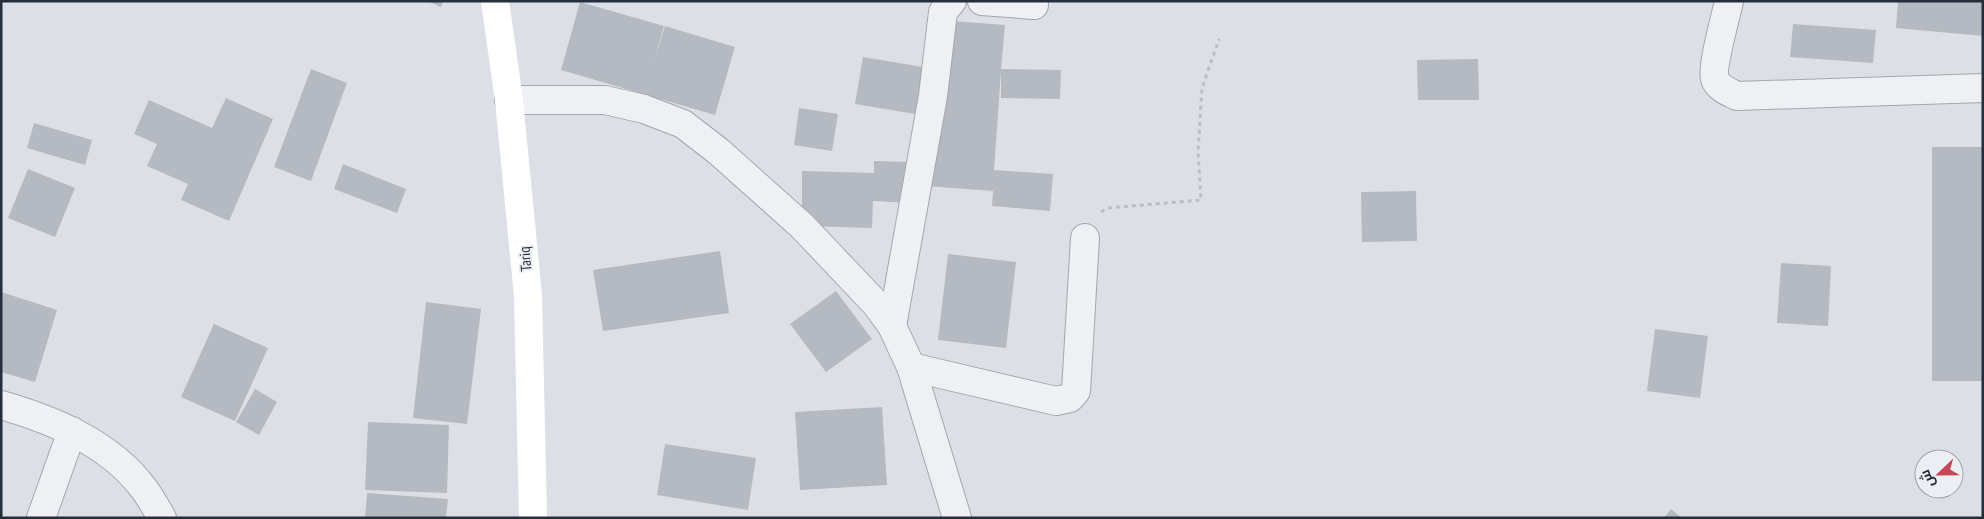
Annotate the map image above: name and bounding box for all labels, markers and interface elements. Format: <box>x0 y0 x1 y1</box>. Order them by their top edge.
street label: Tariq <box>514 246 536 272</box>
north arrow <box>1914 449 1964 499</box>
text: ش <box>1915 467 1939 491</box>

